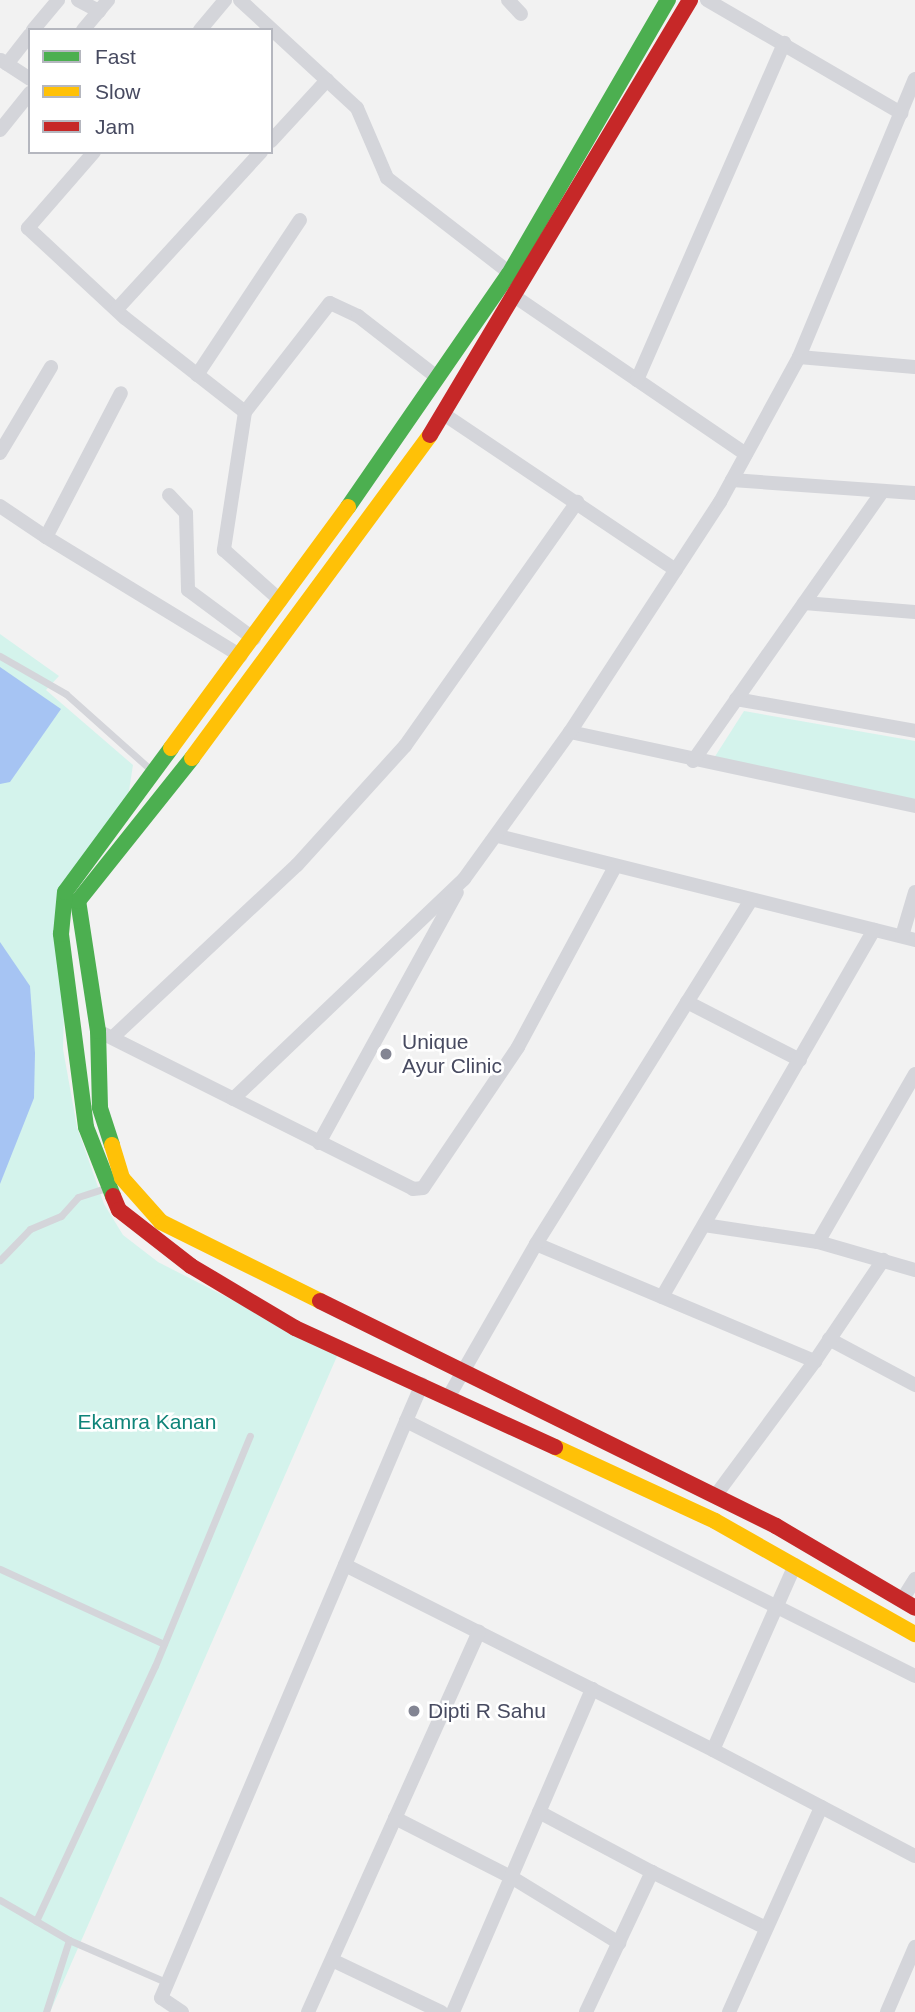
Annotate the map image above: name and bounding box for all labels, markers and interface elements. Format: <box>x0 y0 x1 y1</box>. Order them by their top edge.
legend <box>28 28 273 154</box>
text: Fast <box>95 45 136 68</box>
text: Slow <box>95 80 141 103</box>
text: Jam <box>95 115 135 138</box>
place label: Unique Ayur Clinic <box>402 1029 502 1079</box>
marker: Unique Ayur Clinic <box>376 1044 396 1064</box>
park label: Ekamra Kanan <box>78 1409 216 1435</box>
place label: Dipti R Sahu <box>428 1698 546 1724</box>
marker: Dipti R Sahu <box>406 1703 422 1719</box>

